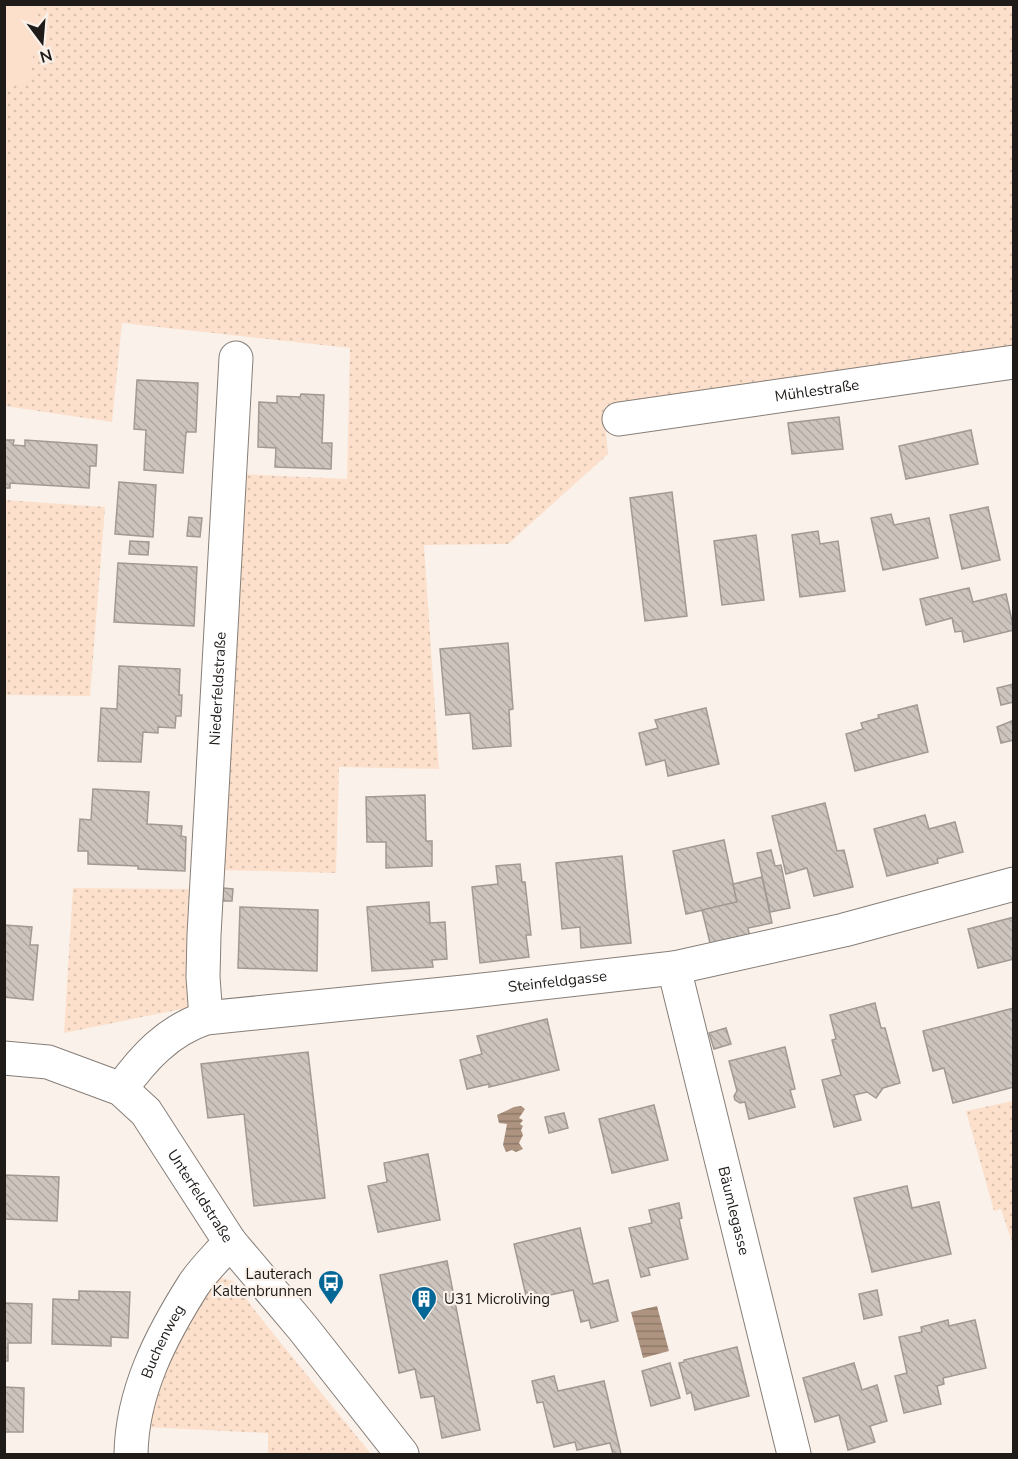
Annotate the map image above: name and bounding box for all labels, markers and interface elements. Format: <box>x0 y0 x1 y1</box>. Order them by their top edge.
north arrow <box>12 12 72 72</box>
text: N <box>37 43 55 68</box>
street label: Mühlestraße <box>773 374 860 406</box>
street label: Niederfeldstraße <box>205 631 231 746</box>
street label: Steinfeldgasse <box>507 966 608 997</box>
street label: Unterfeldstraße <box>163 1146 238 1246</box>
street label: Bäumlegasse <box>713 1164 755 1257</box>
place label: Lauterach Kaltenbrunnen <box>213 1264 312 1301</box>
bus stop icon: Lauterach Kaltenbrunnen <box>316 1268 346 1306</box>
building icon: U31 Microliving <box>409 1284 439 1322</box>
place label: U31 Microliving <box>444 1289 550 1309</box>
street label: Buchenweg <box>136 1301 189 1381</box>

